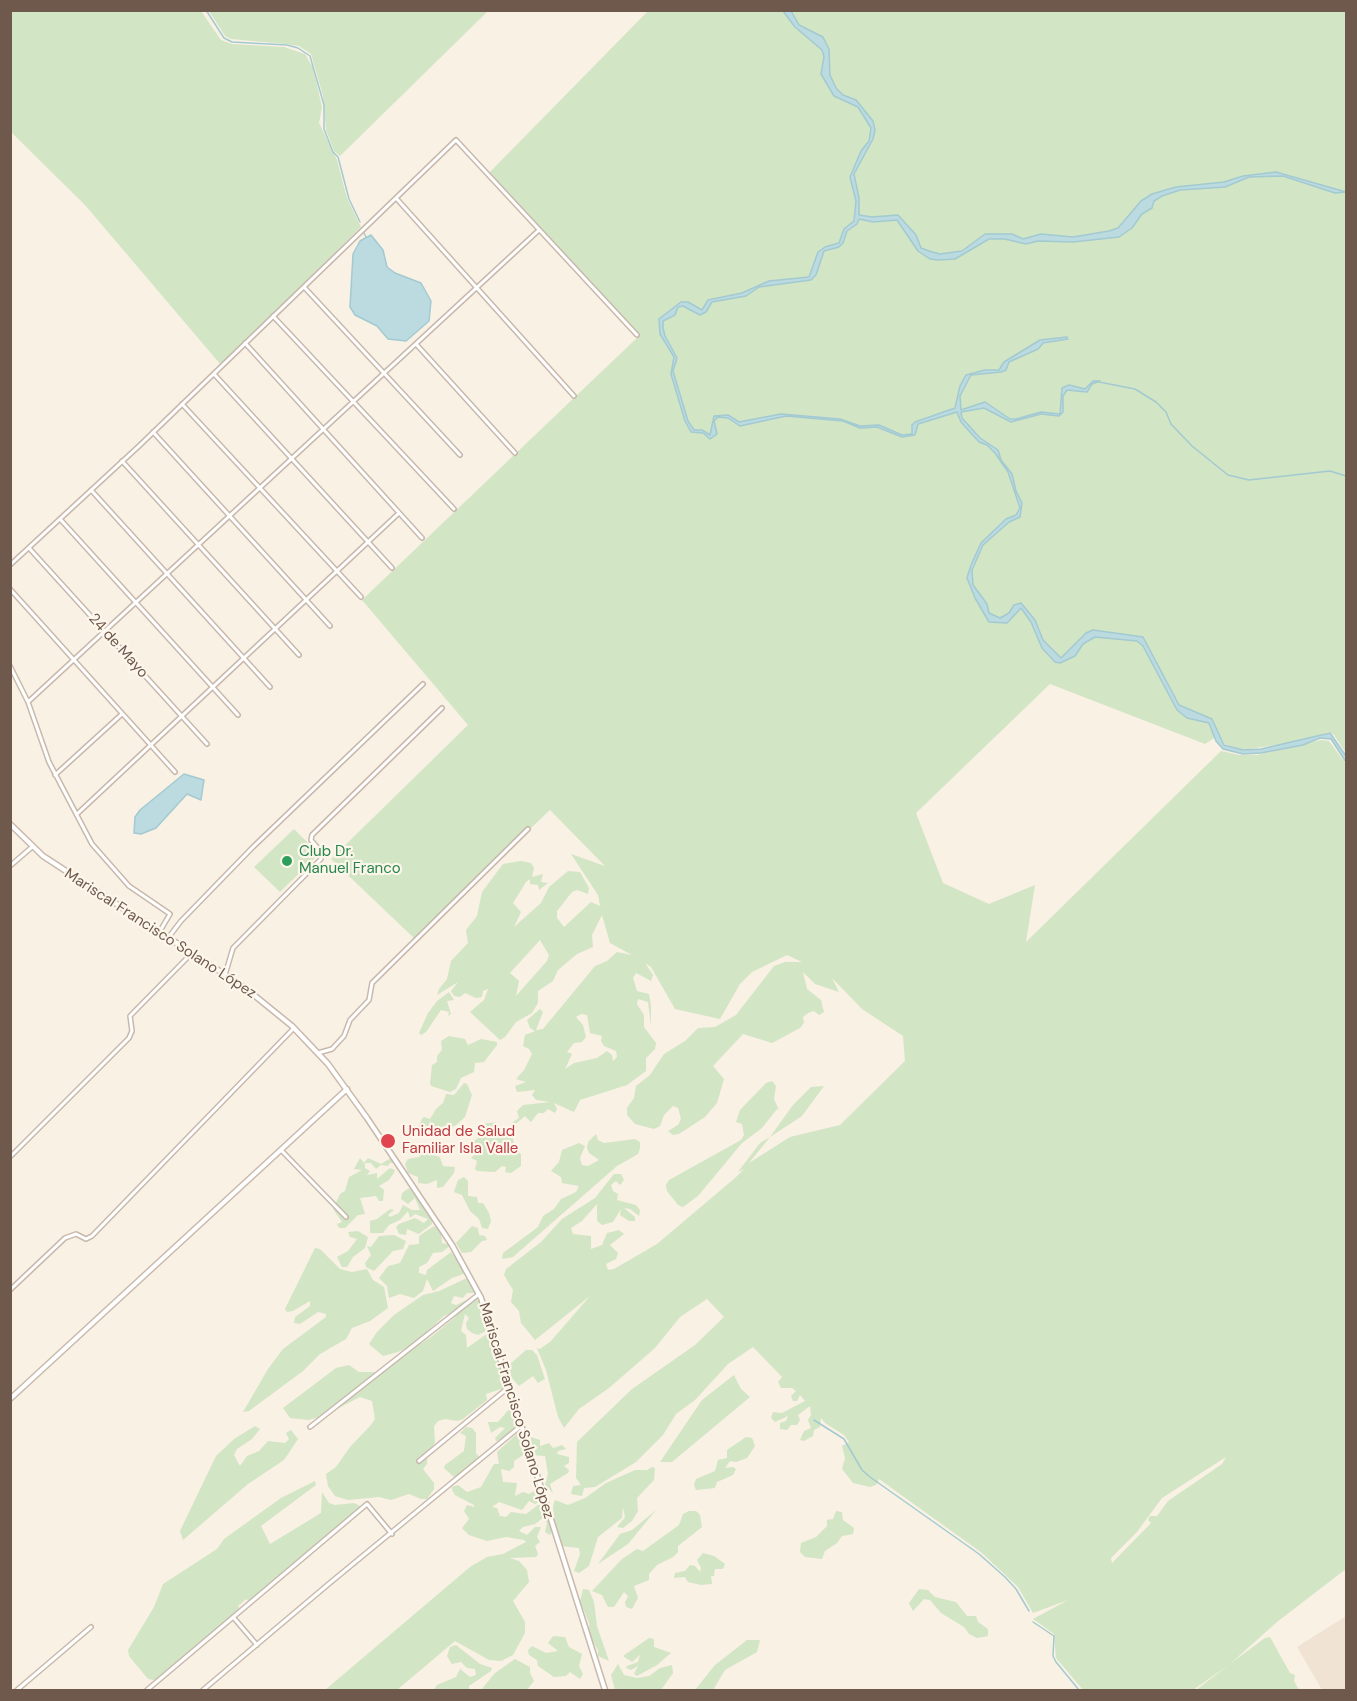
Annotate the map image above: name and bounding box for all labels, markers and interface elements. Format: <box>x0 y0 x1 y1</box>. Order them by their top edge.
street label: 24 de Mayo <box>84 610 152 682</box>
place label: Club Dr. Manuel Franco <box>299 843 401 878</box>
marker: Club Dr. Manuel Franco <box>280 854 294 868</box>
street label: Mariscal Francisco Solano López <box>61 865 259 1003</box>
place label: Unidad de Salud Familiar Isla Valle <box>402 1123 518 1158</box>
marker: Unidad de Salud Familiar Isla Valle <box>379 1132 397 1150</box>
street label: Mariscal Francisco Solano López <box>475 1301 557 1521</box>

